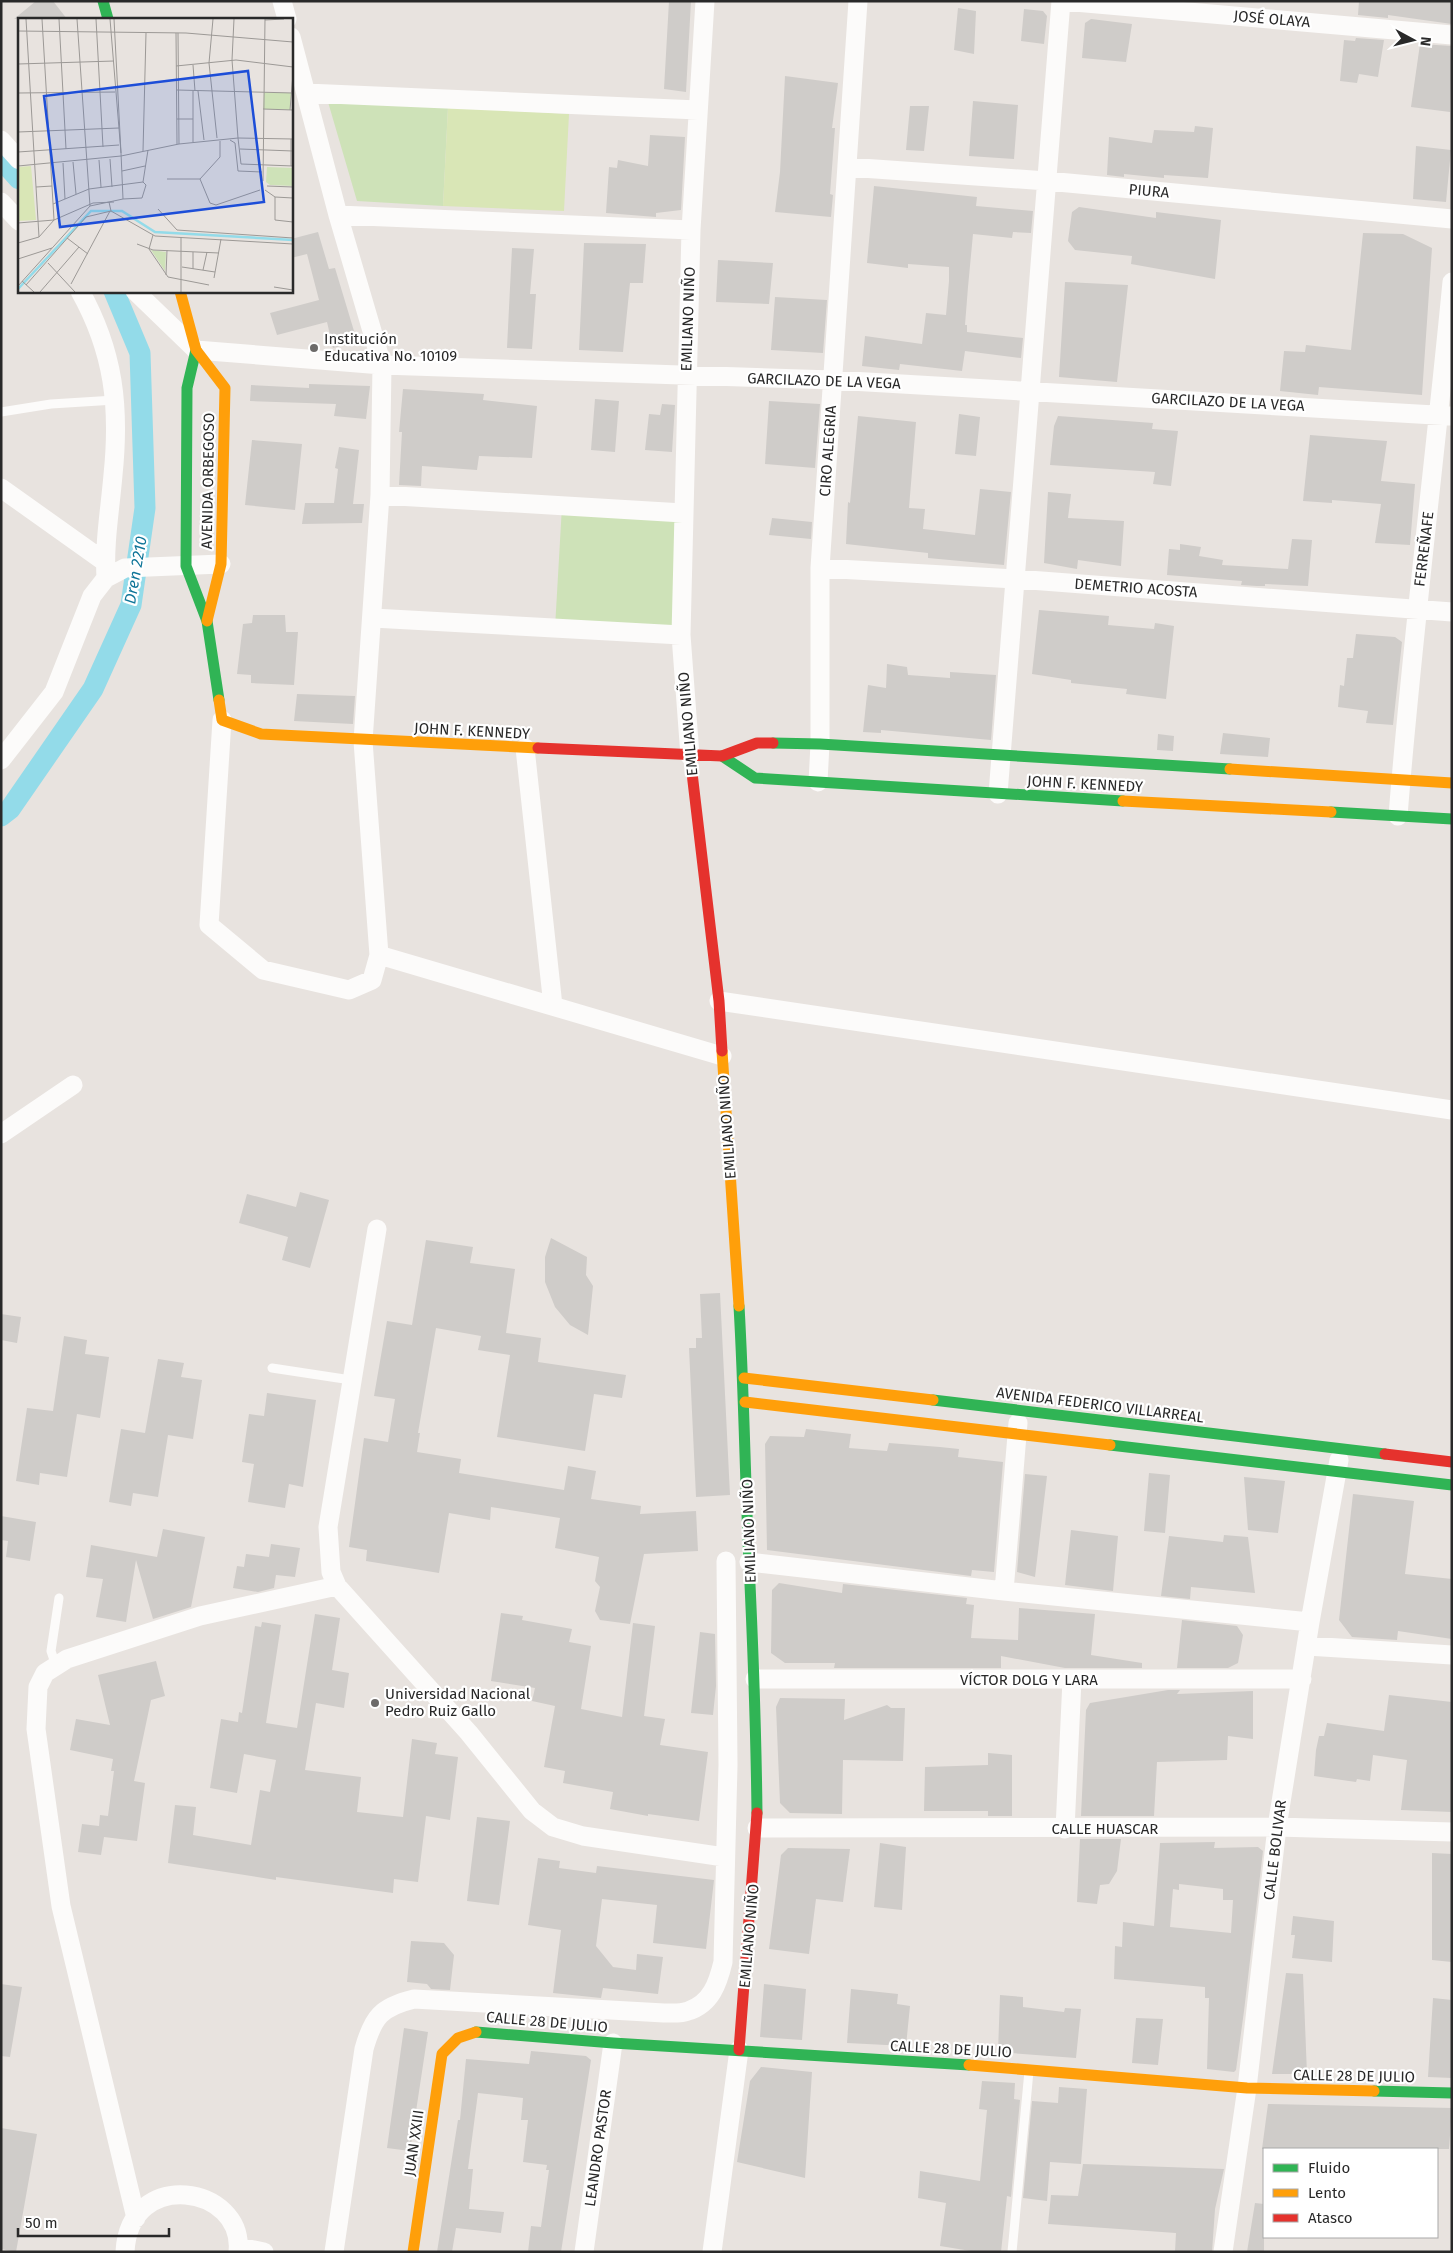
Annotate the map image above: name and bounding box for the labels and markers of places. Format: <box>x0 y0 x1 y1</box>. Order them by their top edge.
place label: Institución Educativa No. 10109 <box>324 330 457 365</box>
marker: Institución Educativa No. 10109 <box>308 342 320 354</box>
place label: Universidad Nacional Pedro Ruiz Gallo <box>385 1685 531 1720</box>
marker: Universidad Nacional Pedro Ruiz Gallo <box>369 1697 381 1709</box>

